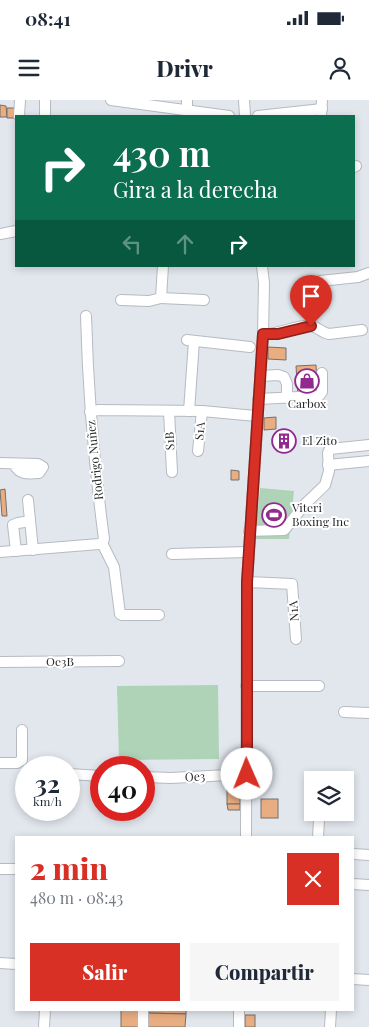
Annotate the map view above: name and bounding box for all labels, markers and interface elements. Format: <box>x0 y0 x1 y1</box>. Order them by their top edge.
text: 08:41 <box>25 5 71 31</box>
text: Drivr <box>156 53 213 83</box>
icon: menu <box>15 54 43 82</box>
icon: person <box>326 54 354 82</box>
text: 430 m <box>113 129 210 176</box>
icon: right <box>30 135 95 200</box>
text: Gira a la derecha <box>113 174 278 204</box>
icon: left <box>118 230 146 258</box>
icon: ahead <box>171 230 199 258</box>
icon: right <box>224 230 252 258</box>
pin <box>290 275 332 326</box>
icon: arrive <box>297 282 325 310</box>
shop icon: Carbox <box>294 368 320 394</box>
place label: Carbox <box>288 395 327 411</box>
street label: Rodrigo Nuñez <box>82 419 106 501</box>
street label: S1A <box>190 421 208 441</box>
building icon: El Zito <box>271 428 297 454</box>
street label: S1B <box>161 431 177 451</box>
place label: El Zito <box>302 432 338 448</box>
place label: Viteri Boxing Inc <box>291 499 349 529</box>
sports icon: Viteri Boxing Inc <box>261 502 287 528</box>
street label: N1A <box>284 600 302 622</box>
street label: Oe3B <box>46 653 74 669</box>
position arrow <box>220 747 272 799</box>
speed limit sign: 40 <box>90 756 155 821</box>
text: 32 <box>35 766 60 799</box>
street label: Oe3 <box>184 767 206 785</box>
map controls <box>304 771 354 821</box>
button: layers <box>304 771 354 821</box>
text: km/h <box>33 793 62 809</box>
text: 2 min <box>30 848 108 888</box>
button: close <box>287 853 339 905</box>
text: 480 m · 08:43 <box>30 887 123 908</box>
button: Salir <box>30 943 180 1001</box>
button: Compartir <box>190 943 339 1001</box>

